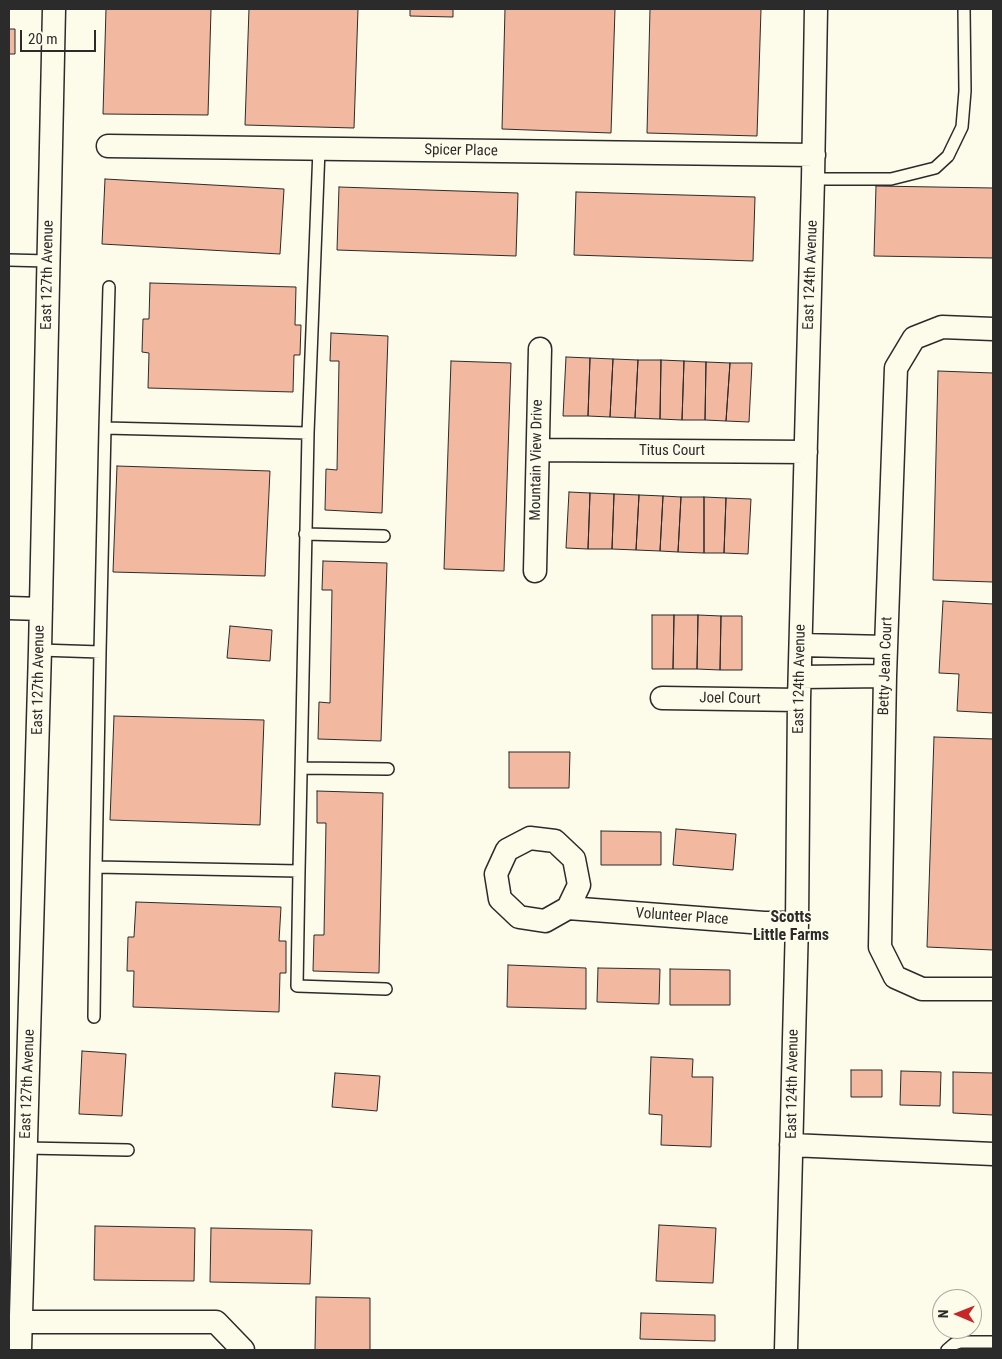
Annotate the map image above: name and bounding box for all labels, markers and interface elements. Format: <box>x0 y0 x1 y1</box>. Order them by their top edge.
scale bar <box>22 20 99 52</box>
text: 20 m <box>28 30 58 48</box>
street label: Spicer Place <box>424 141 498 161</box>
street label: East 127th Avenue <box>38 220 58 330</box>
street label: East 124th Avenue <box>800 220 822 330</box>
street label: Mountain View Drive <box>527 399 547 521</box>
street label: Titus Court <box>639 442 705 460</box>
street label: Betty Jean Court <box>875 616 897 716</box>
street label: East 124th Avenue <box>790 624 810 734</box>
street label: East 127th Avenue <box>29 625 49 735</box>
street label: Joel Court <box>699 689 761 709</box>
street label: Volunteer Place <box>635 905 729 929</box>
district label: Scotts Little Farms <box>753 908 829 946</box>
street label: East 127th Avenue <box>17 1029 39 1139</box>
street label: East 124th Avenue <box>783 1029 803 1139</box>
north arrow <box>932 1289 982 1339</box>
text: N <box>935 1309 951 1318</box>

